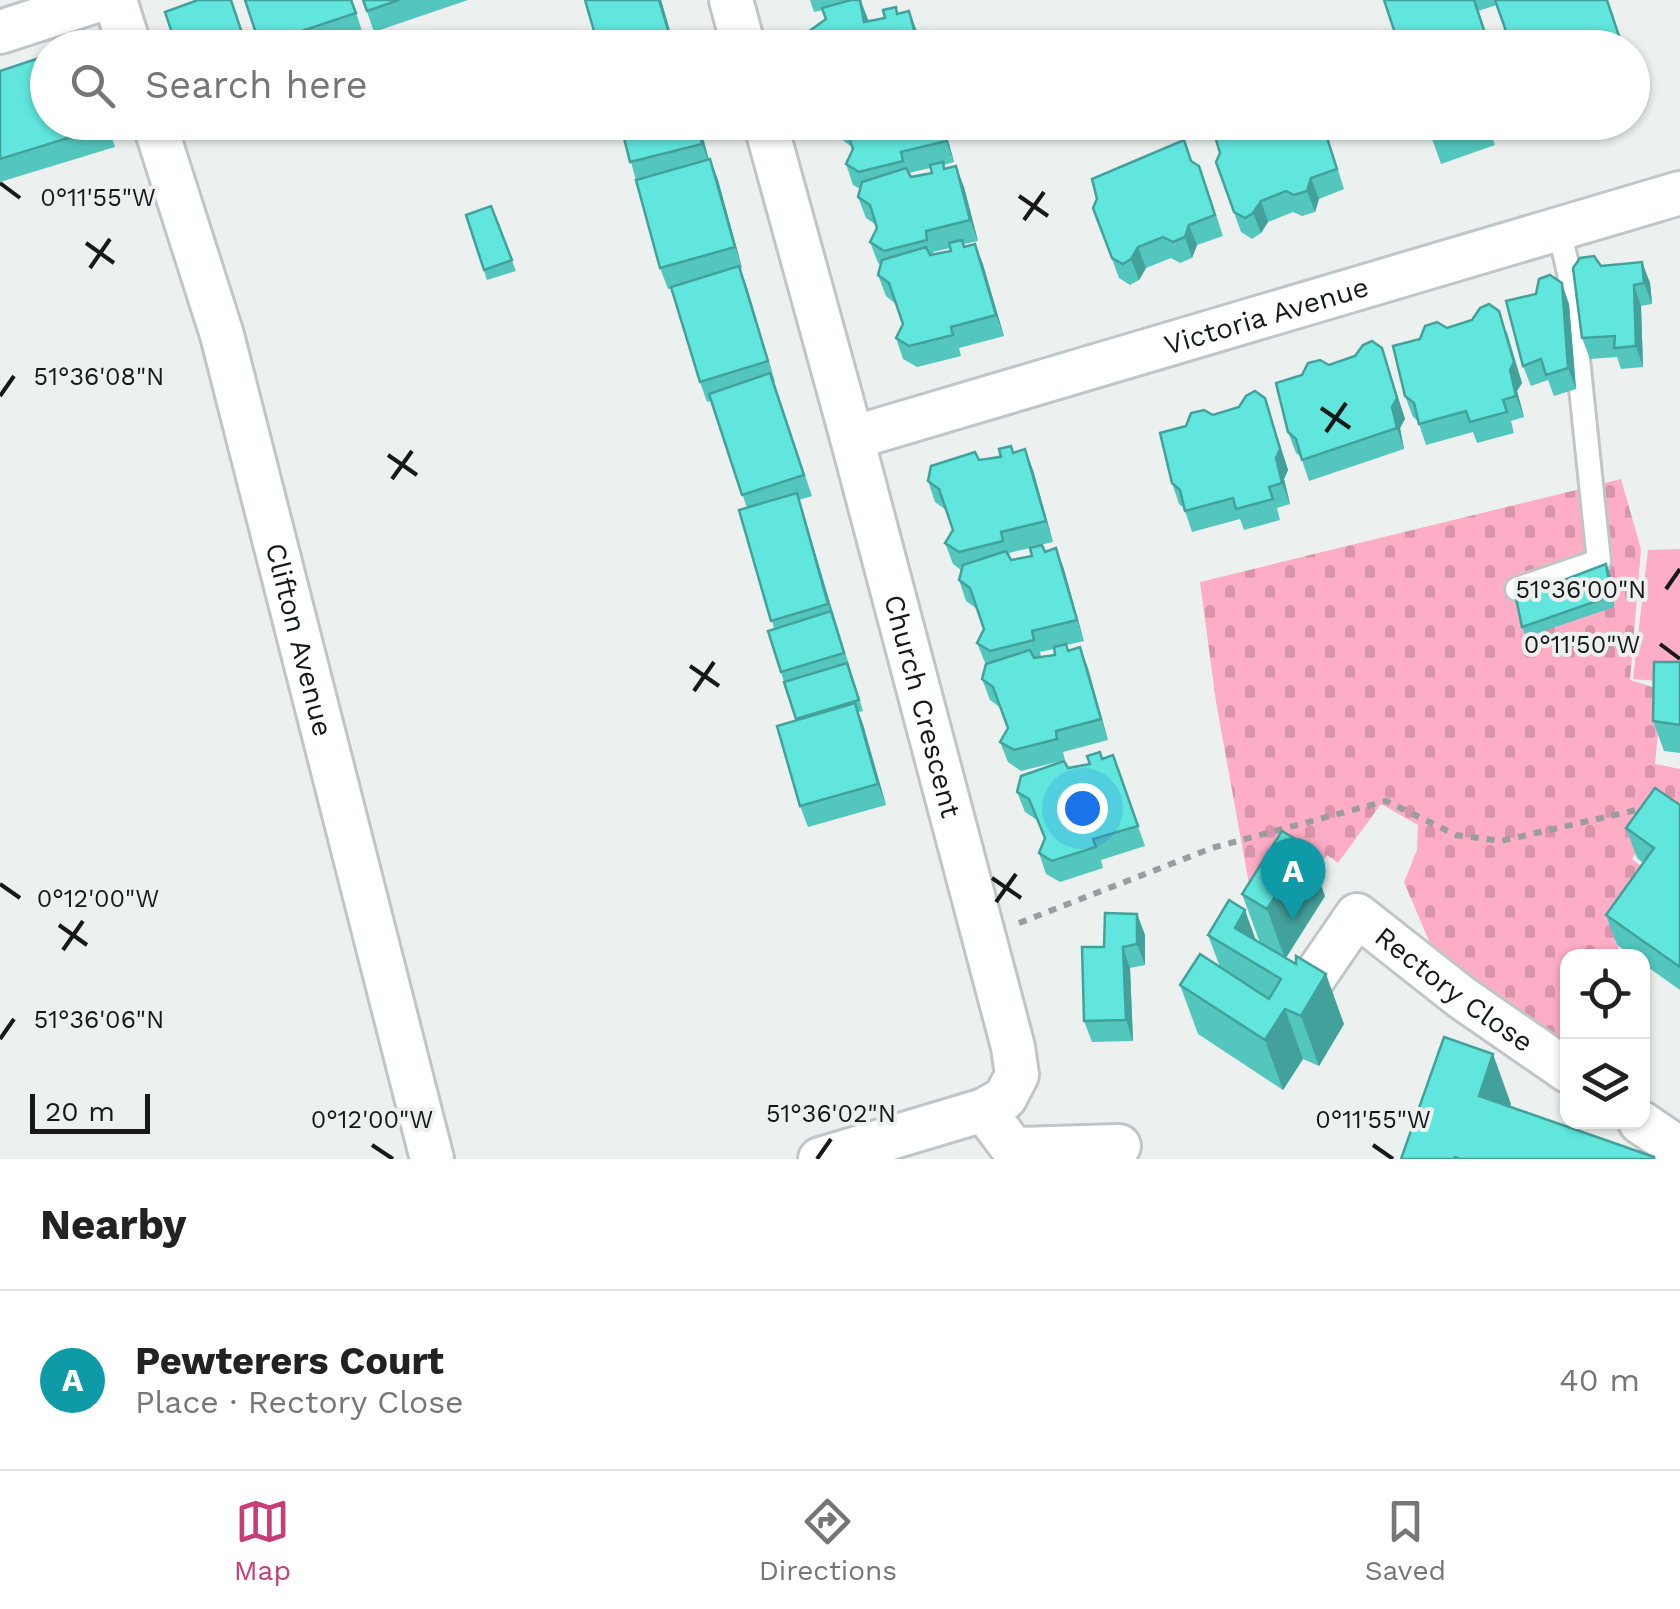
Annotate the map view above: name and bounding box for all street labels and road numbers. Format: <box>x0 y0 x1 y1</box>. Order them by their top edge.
street label: Victoria Avenue <box>1160 270 1372 361</box>
street label: Clifton Avenue <box>259 540 340 740</box>
street label: Church Crescent <box>878 591 968 821</box>
street label: Rectory Close <box>1369 919 1540 1059</box>

